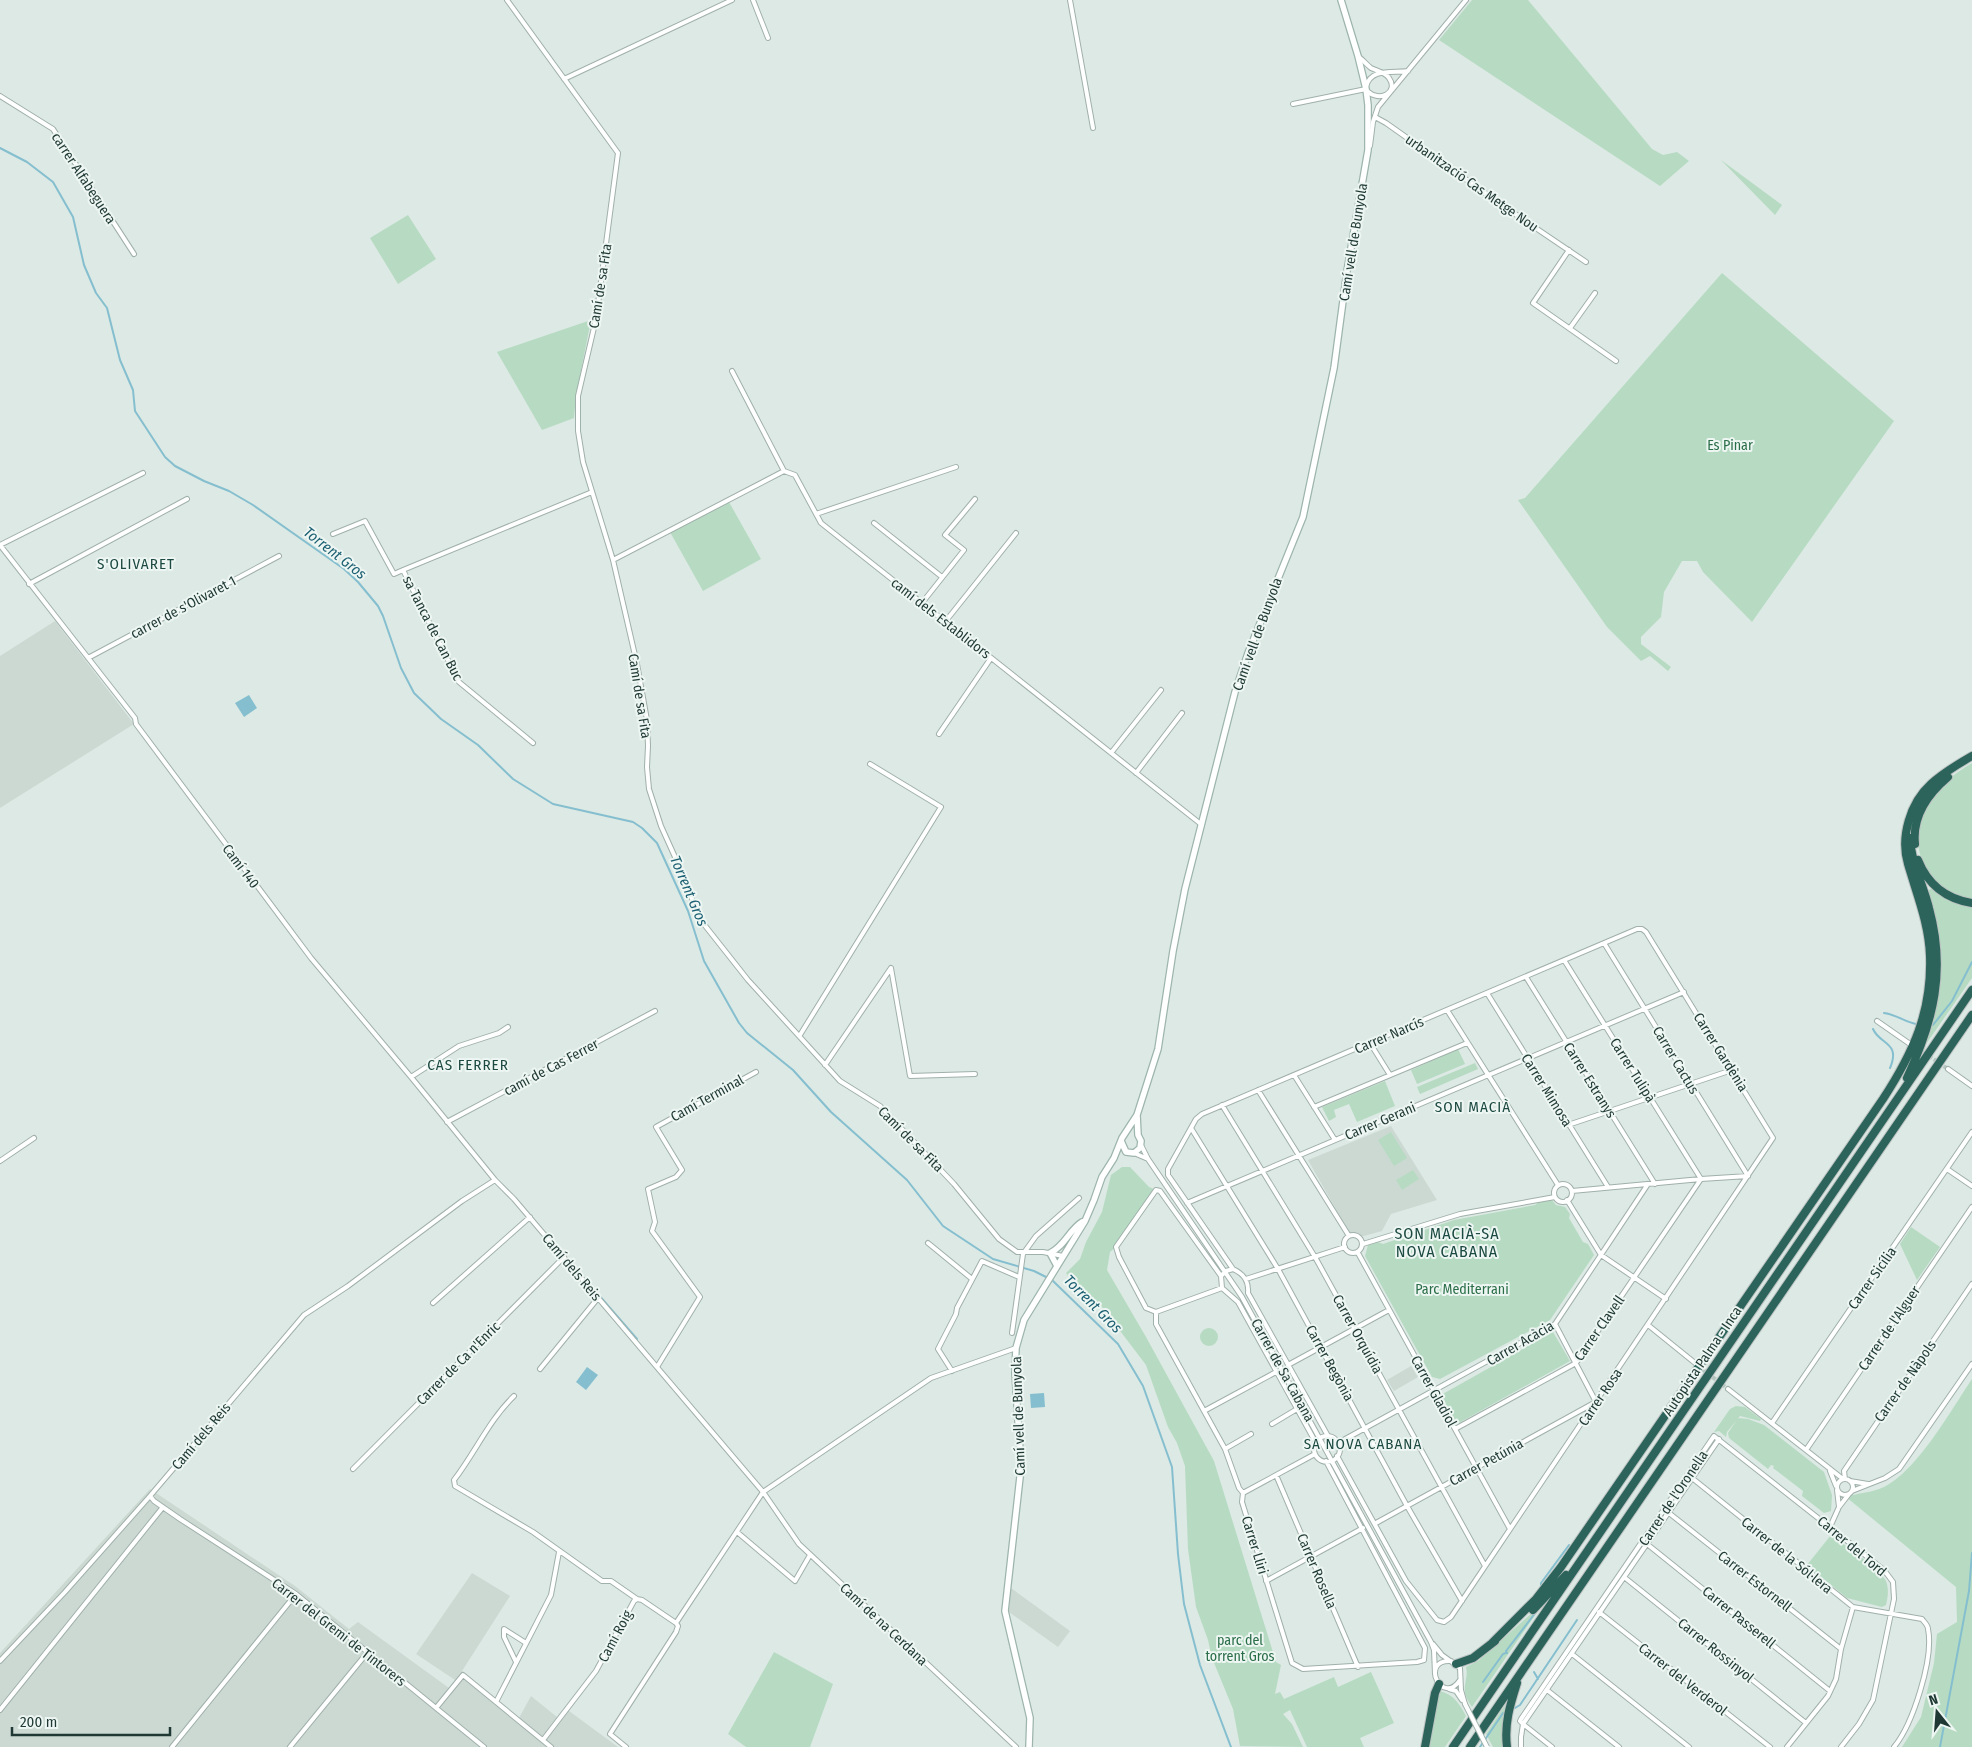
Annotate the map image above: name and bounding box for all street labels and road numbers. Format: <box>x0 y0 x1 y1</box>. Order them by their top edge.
street label: carrer Alfabeguera <box>48 129 119 227</box>
street label: urbanització Cas Metge Nou <box>1402 131 1541 236</box>
street label: Camí vell de Bunyola <box>1336 182 1371 302</box>
street label: Camí de sa Fita <box>585 242 616 330</box>
street label: carrer de s'Olivaret 1 <box>128 572 239 642</box>
street label: sa Tanca de Can Buc <box>399 573 466 683</box>
street label: camí dels Establidors <box>888 574 994 663</box>
street label: Camí vell de Bunyola <box>1229 575 1286 693</box>
street label: Camí de sa Fita <box>624 652 655 740</box>
street label: Camí 140 <box>218 841 263 892</box>
street label: Carrer Gardènia <box>1690 1010 1752 1095</box>
street label: Carrer Narcís <box>1352 1013 1426 1058</box>
street label: Carrer Cactus <box>1649 1023 1702 1097</box>
street label: camí de Cas Ferrer <box>501 1035 602 1100</box>
street label: Carrer Tulipà <box>1606 1035 1659 1106</box>
street label: Carrer Estranys <box>1560 1039 1620 1121</box>
street label: Carrer Mimosa <box>1517 1051 1576 1130</box>
street label: Camí Terminal <box>668 1071 747 1126</box>
street label: Carrer Gerani <box>1342 1099 1418 1144</box>
street label: Camí de sa Fita <box>874 1103 947 1176</box>
street label: Camí dels Reis <box>539 1230 605 1304</box>
street label: Carrer Sicília <box>1845 1244 1900 1313</box>
street label: Carrer de l'Alguer <box>1855 1283 1924 1374</box>
street label: Carrer Orquídia <box>1329 1292 1386 1377</box>
street label: Carrer Clavell <box>1571 1292 1628 1364</box>
street label: Autopista Palma - Inca <box>1660 1303 1745 1419</box>
street label: Carrer de Sa Cabana <box>1247 1316 1318 1425</box>
street label: Carrer Acàcia <box>1484 1317 1557 1369</box>
street label: Carrer de Ca n'Enric <box>413 1318 504 1409</box>
street label: Carrer Begònia <box>1302 1322 1358 1404</box>
street label: Carrer de Nàpols <box>1871 1337 1940 1425</box>
street label: Carrer Gladiol <box>1407 1353 1460 1430</box>
street label: Camí vell de Bunyola <box>1008 1356 1029 1476</box>
street label: Carrer Rosa <box>1575 1365 1626 1429</box>
street label: Camí dels Reis <box>168 1399 234 1473</box>
street label: Carrer Petúnia <box>1446 1435 1526 1490</box>
street label: Carrer de l'Oronella <box>1635 1447 1712 1549</box>
street label: Carrer de la Sól·lera <box>1738 1513 1836 1597</box>
street label: Carrer del Tord <box>1814 1513 1890 1580</box>
street label: Carrer Lliri <box>1238 1514 1271 1576</box>
street label: Carrer Rosella <box>1293 1531 1340 1612</box>
street label: Carrer Estornell <box>1714 1547 1795 1616</box>
street label: Carrer del Gremi de Tintorers <box>268 1575 409 1690</box>
street label: Camí de na Cerdana <box>836 1579 931 1669</box>
street label: Carrer Passerell <box>1699 1583 1779 1652</box>
street label: Camí Roig <box>595 1607 636 1665</box>
street label: Carrer Rossinyol <box>1674 1615 1757 1686</box>
street label: Carrer del Verderol <box>1635 1639 1731 1719</box>

